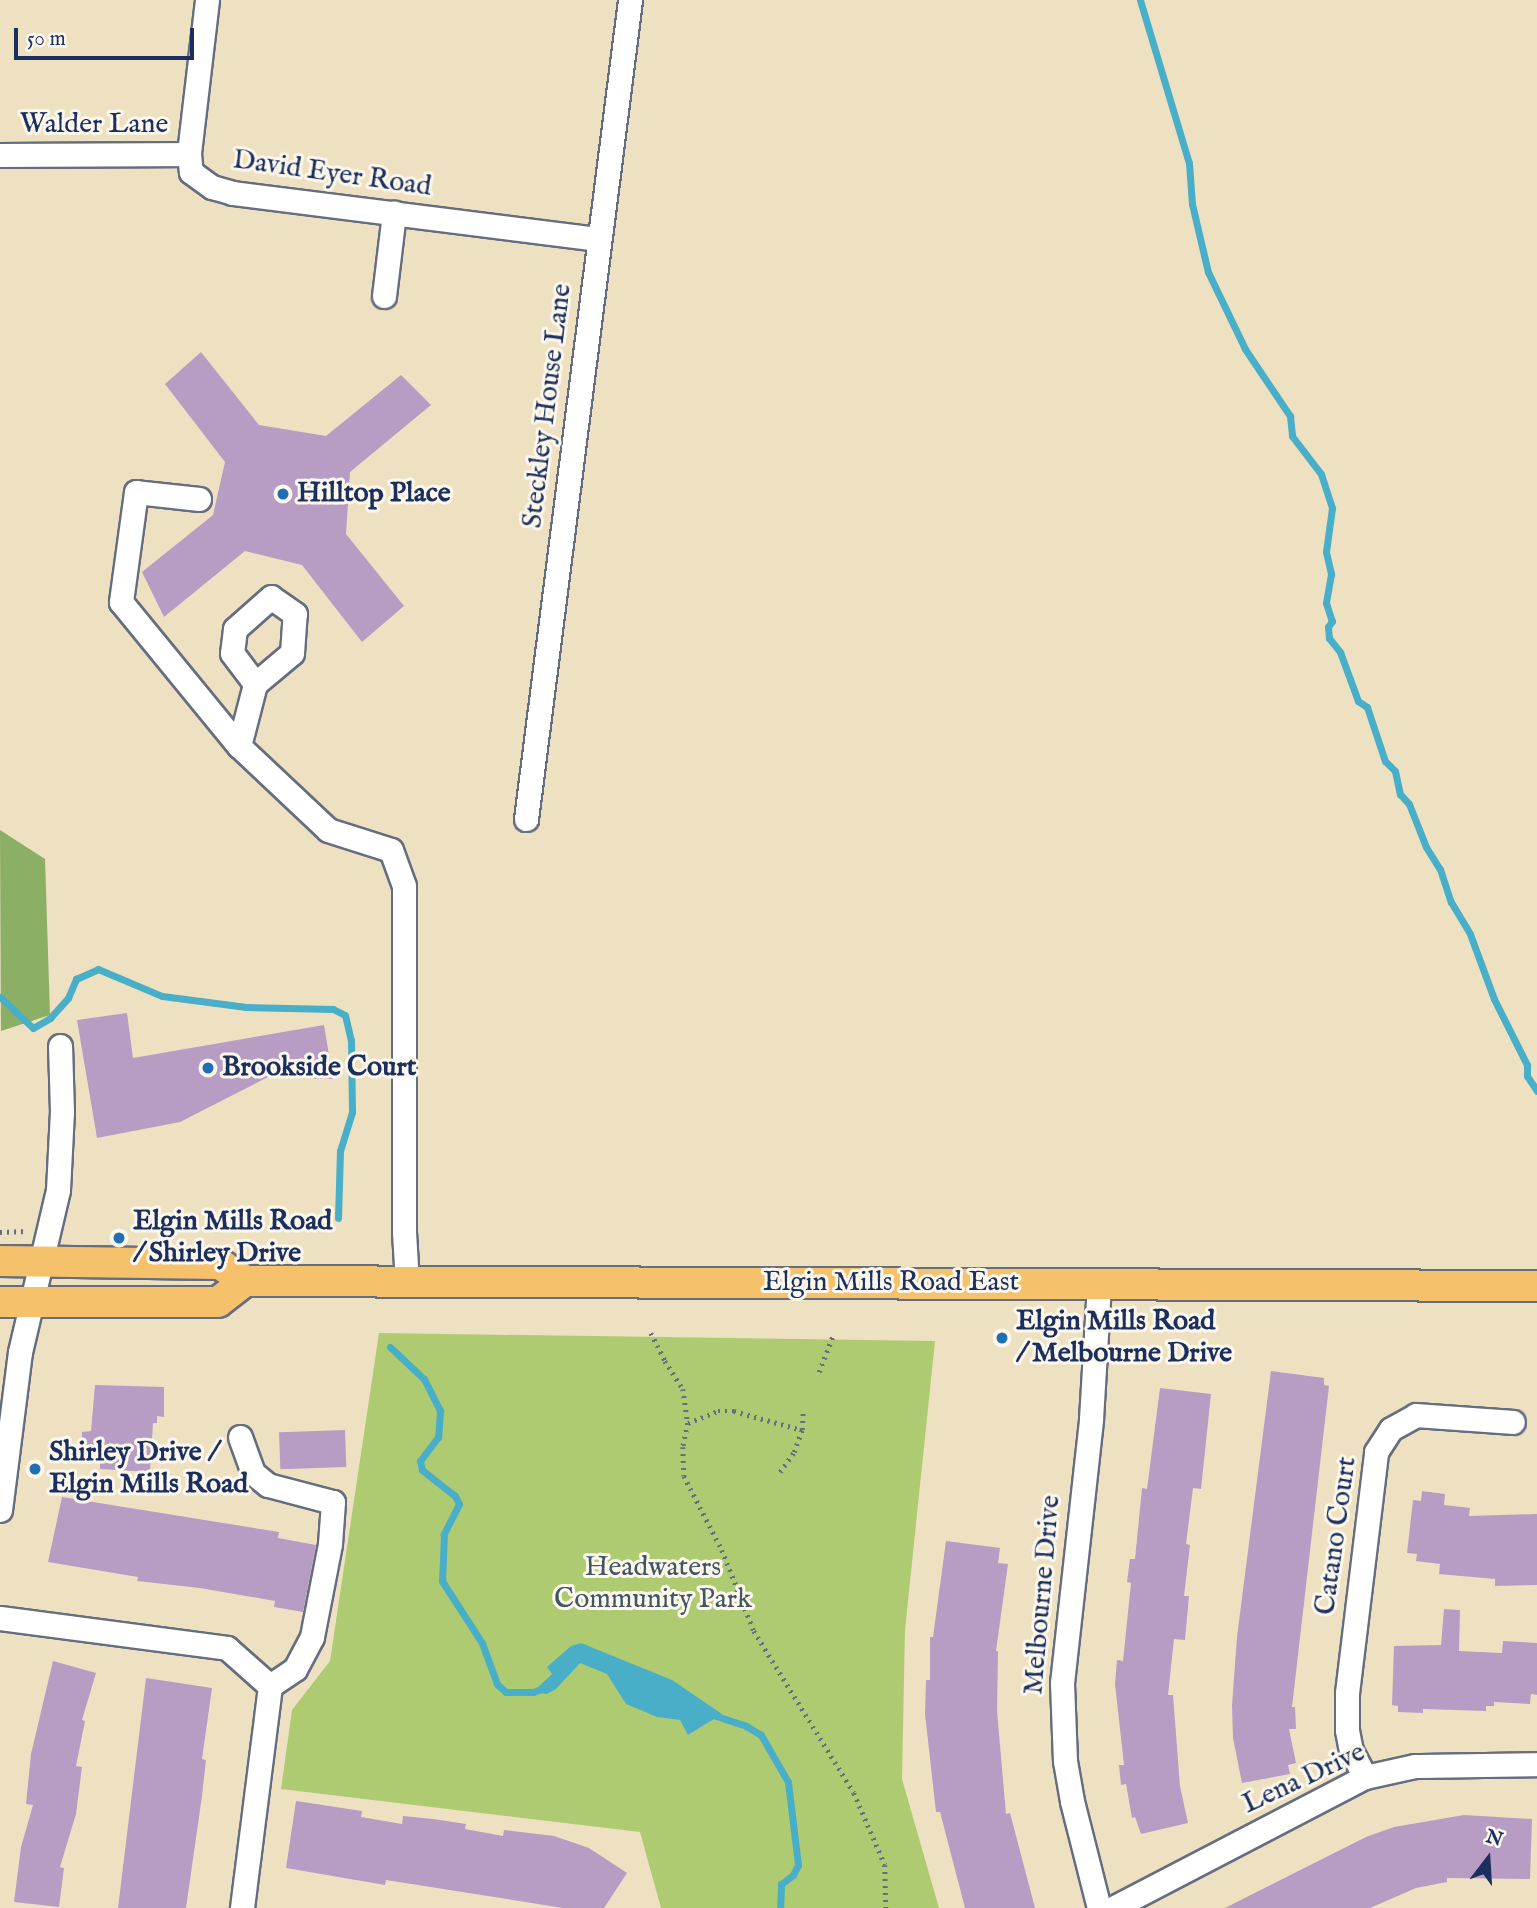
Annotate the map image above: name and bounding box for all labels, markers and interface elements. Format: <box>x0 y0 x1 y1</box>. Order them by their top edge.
scale bar <box>18 14 198 58</box>
text: 50 m <box>27 26 66 53</box>
street label: Walder Lane <box>20 108 168 142</box>
street label: David Eyer Road <box>231 143 433 205</box>
street label: Steckley House Lane <box>516 282 580 530</box>
place label: Hilltop Place <box>297 477 451 511</box>
marker: Hilltop Place <box>275 486 291 502</box>
place label: Brookside Court <box>222 1051 416 1085</box>
marker: Brookside Court <box>200 1060 216 1076</box>
place label: Elgin Mills Road / Shirley Drive <box>133 1205 332 1271</box>
marker: Elgin Mills Road / Shirley Drive <box>111 1230 127 1246</box>
street label: Elgin Mills Road East <box>763 1266 1019 1300</box>
place label: Elgin Mills Road / Melbourne Drive <box>1016 1305 1232 1371</box>
marker: Elgin Mills Road / Melbourne Drive <box>994 1330 1010 1346</box>
place label: Shirley Drive / Elgin Mills Road <box>49 1436 248 1502</box>
street label: Catano Court <box>1309 1455 1365 1617</box>
marker: Shirley Drive / Elgin Mills Road <box>27 1461 43 1477</box>
street label: Melbourne Drive <box>1018 1494 1068 1696</box>
park label: Headwaters Community Park <box>554 1551 752 1617</box>
street label: Lena Drive <box>1237 1736 1371 1822</box>
north arrow <box>1453 1824 1523 1894</box>
text: N <box>1483 1825 1506 1853</box>

